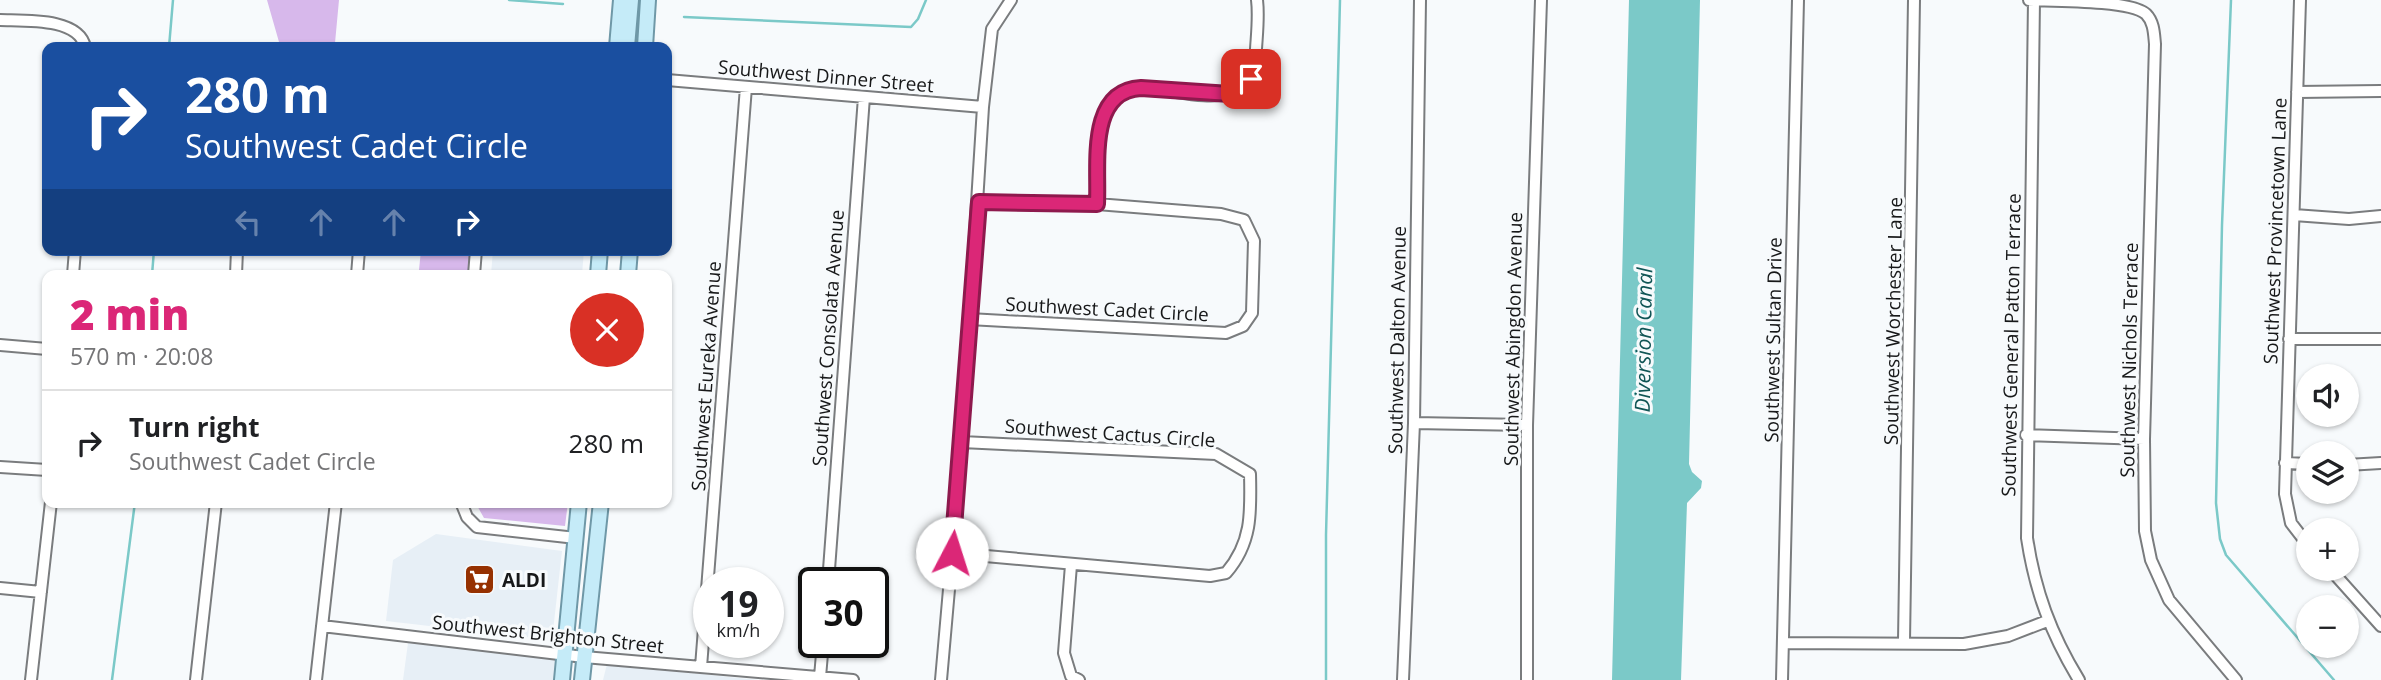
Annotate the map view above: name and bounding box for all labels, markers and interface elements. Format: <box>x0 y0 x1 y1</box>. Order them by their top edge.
pin <box>1221 49 1281 109</box>
street label: Southwest Dinner Street <box>717 54 935 98</box>
icon: arrive <box>1232 60 1270 98</box>
text: 280 m <box>185 61 330 127</box>
icon: right <box>70 70 161 161</box>
street label: Southwest Provincetown Lane <box>2257 97 2293 365</box>
text: Southwest Cadet Circle <box>185 124 528 167</box>
street label: Southwest General Patton Terrace <box>1995 193 2027 497</box>
street label: Southwest Worchester Lane <box>1878 197 1908 445</box>
icon: left <box>229 203 267 241</box>
icon: ahead <box>302 203 340 241</box>
icon: ahead <box>375 203 413 241</box>
icon: right <box>448 203 486 241</box>
street label: Southwest Consolata Avenue <box>806 209 850 467</box>
street label: Southwest Abingdon Avenue <box>1498 212 1528 466</box>
street label: Southwest Dalton Avenue <box>1382 226 1412 454</box>
street label: Southwest Sultan Drive <box>1758 237 1788 443</box>
street label: Southwest Nichols Terrace <box>2114 242 2144 478</box>
street label: Southwest Eureka Avenue <box>685 260 727 492</box>
water label: Diversion Canal <box>1628 267 1658 413</box>
text: 2 min <box>70 285 189 342</box>
street label: Southwest Cadet Circle <box>1005 291 1209 327</box>
button: close <box>570 293 644 367</box>
text: 570 m · 20:08 <box>70 340 213 372</box>
map controls <box>2296 364 2359 658</box>
button: sound <box>2296 364 2359 427</box>
text: Turn right <box>129 409 260 445</box>
street label: Southwest Cactus Circle <box>1004 413 1216 453</box>
icon: right <box>70 424 108 462</box>
text: 280 m <box>569 425 644 461</box>
button: layers <box>2296 441 2359 504</box>
text: Southwest Cadet Circle <box>129 445 376 477</box>
position arrow <box>915 516 989 590</box>
button: + <box>2296 518 2359 581</box>
supermarket icon: ALDI <box>462 563 496 597</box>
place label: ALDI <box>502 567 546 593</box>
speed limit sign: 30 <box>798 567 889 658</box>
text: 19 <box>718 580 759 627</box>
button: − <box>2296 595 2359 658</box>
street label: Southwest Brighton Street <box>431 609 665 659</box>
text: km/h <box>717 618 760 642</box>

